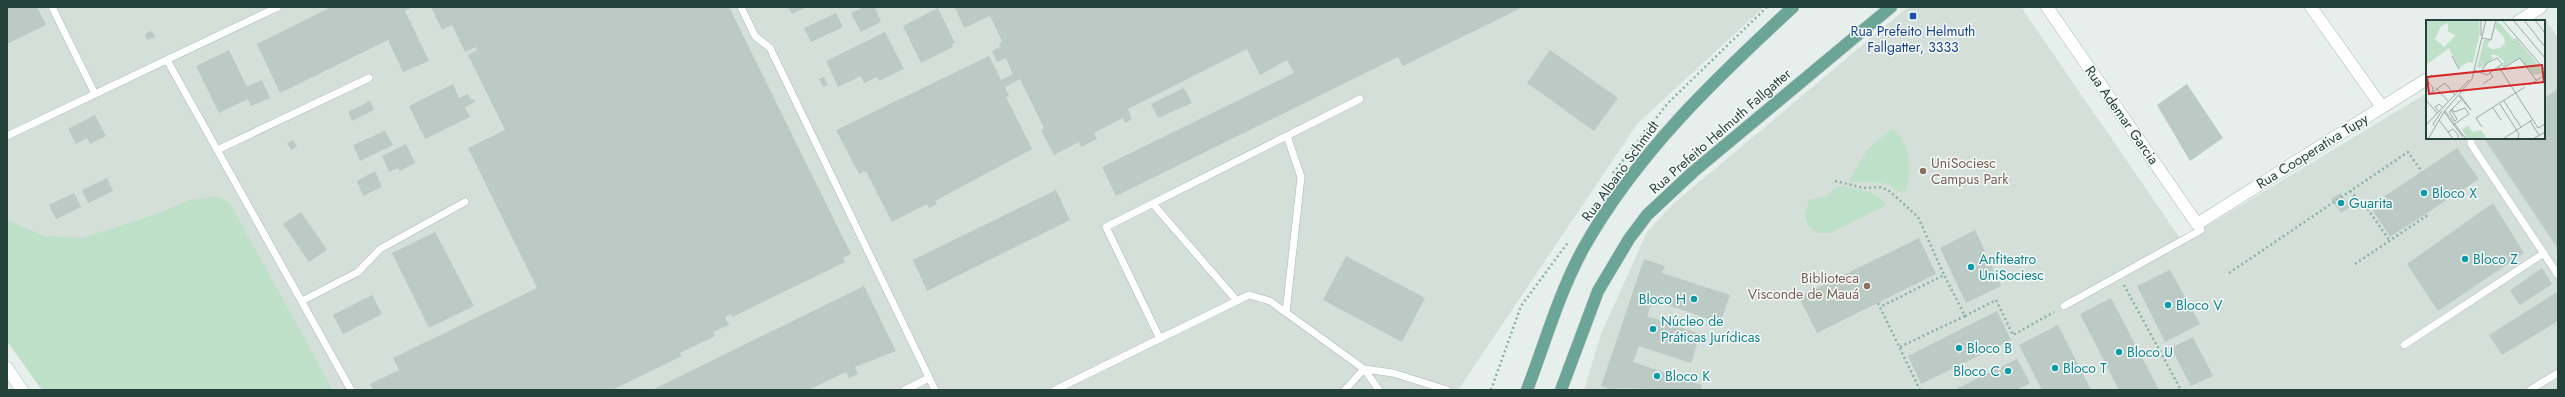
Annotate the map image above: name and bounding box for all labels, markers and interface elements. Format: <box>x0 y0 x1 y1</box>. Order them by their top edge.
marker: Rua Prefeito Helmuth Fallgatter, 3333 <box>1908 11 1918 21</box>
inset map <box>2426 20 2545 139</box>
place label: Rua Prefeito Helmuth Fallgatter, 3333 <box>1851 21 1975 57</box>
street label: Rua Ademar Garcia <box>2080 62 2164 168</box>
street label: Rua Prefeito Helmuth Fallgatter <box>1645 64 1795 198</box>
street label: Rua Cooperativa Tupy <box>2252 108 2372 194</box>
street label: Rua Albano Schmidt <box>1577 116 1664 225</box>
place label: UniSociesc Campus Park <box>1931 153 2009 189</box>
marker: UniSociesc Campus Park <box>1918 166 1928 176</box>
place label: Bloco X <box>2432 183 2477 203</box>
marker: Bloco X <box>2419 188 2429 198</box>
place label: Guarita <box>2349 193 2392 213</box>
marker: Guarita <box>2336 198 2346 208</box>
place label: Anfiteatro UniSociesc <box>1979 249 2044 285</box>
place label: Bloco Z <box>2473 249 2518 269</box>
marker: Bloco Z <box>2460 254 2470 264</box>
marker: Anfiteatro UniSociesc <box>1966 262 1976 272</box>
place label: Biblioteca Visconde de Mauá <box>1748 268 1859 304</box>
marker: Biblioteca Visconde de Mauá <box>1862 281 1872 291</box>
place label: Bloco H <box>1639 289 1686 309</box>
marker: Bloco H <box>1689 294 1699 304</box>
place label: Bloco V <box>2176 295 2223 315</box>
marker: Bloco V <box>2163 300 2173 310</box>
place label: Núcleo de Práticas Jurídicas <box>1661 311 1760 347</box>
marker: Núcleo de Práticas Jurídicas <box>1648 324 1658 334</box>
place label: Bloco B <box>1967 338 2012 358</box>
place label: Bloco U <box>2127 342 2173 362</box>
marker: Bloco B <box>1954 343 1964 353</box>
marker: Bloco U <box>2114 347 2124 357</box>
place label: Bloco T <box>2063 358 2107 378</box>
place label: Bloco C <box>1953 361 2000 381</box>
marker: Bloco T <box>2050 363 2060 373</box>
place label: Bloco K <box>1665 366 1710 386</box>
marker: Bloco C <box>2003 366 2013 376</box>
marker: Bloco K <box>1652 371 1662 381</box>

